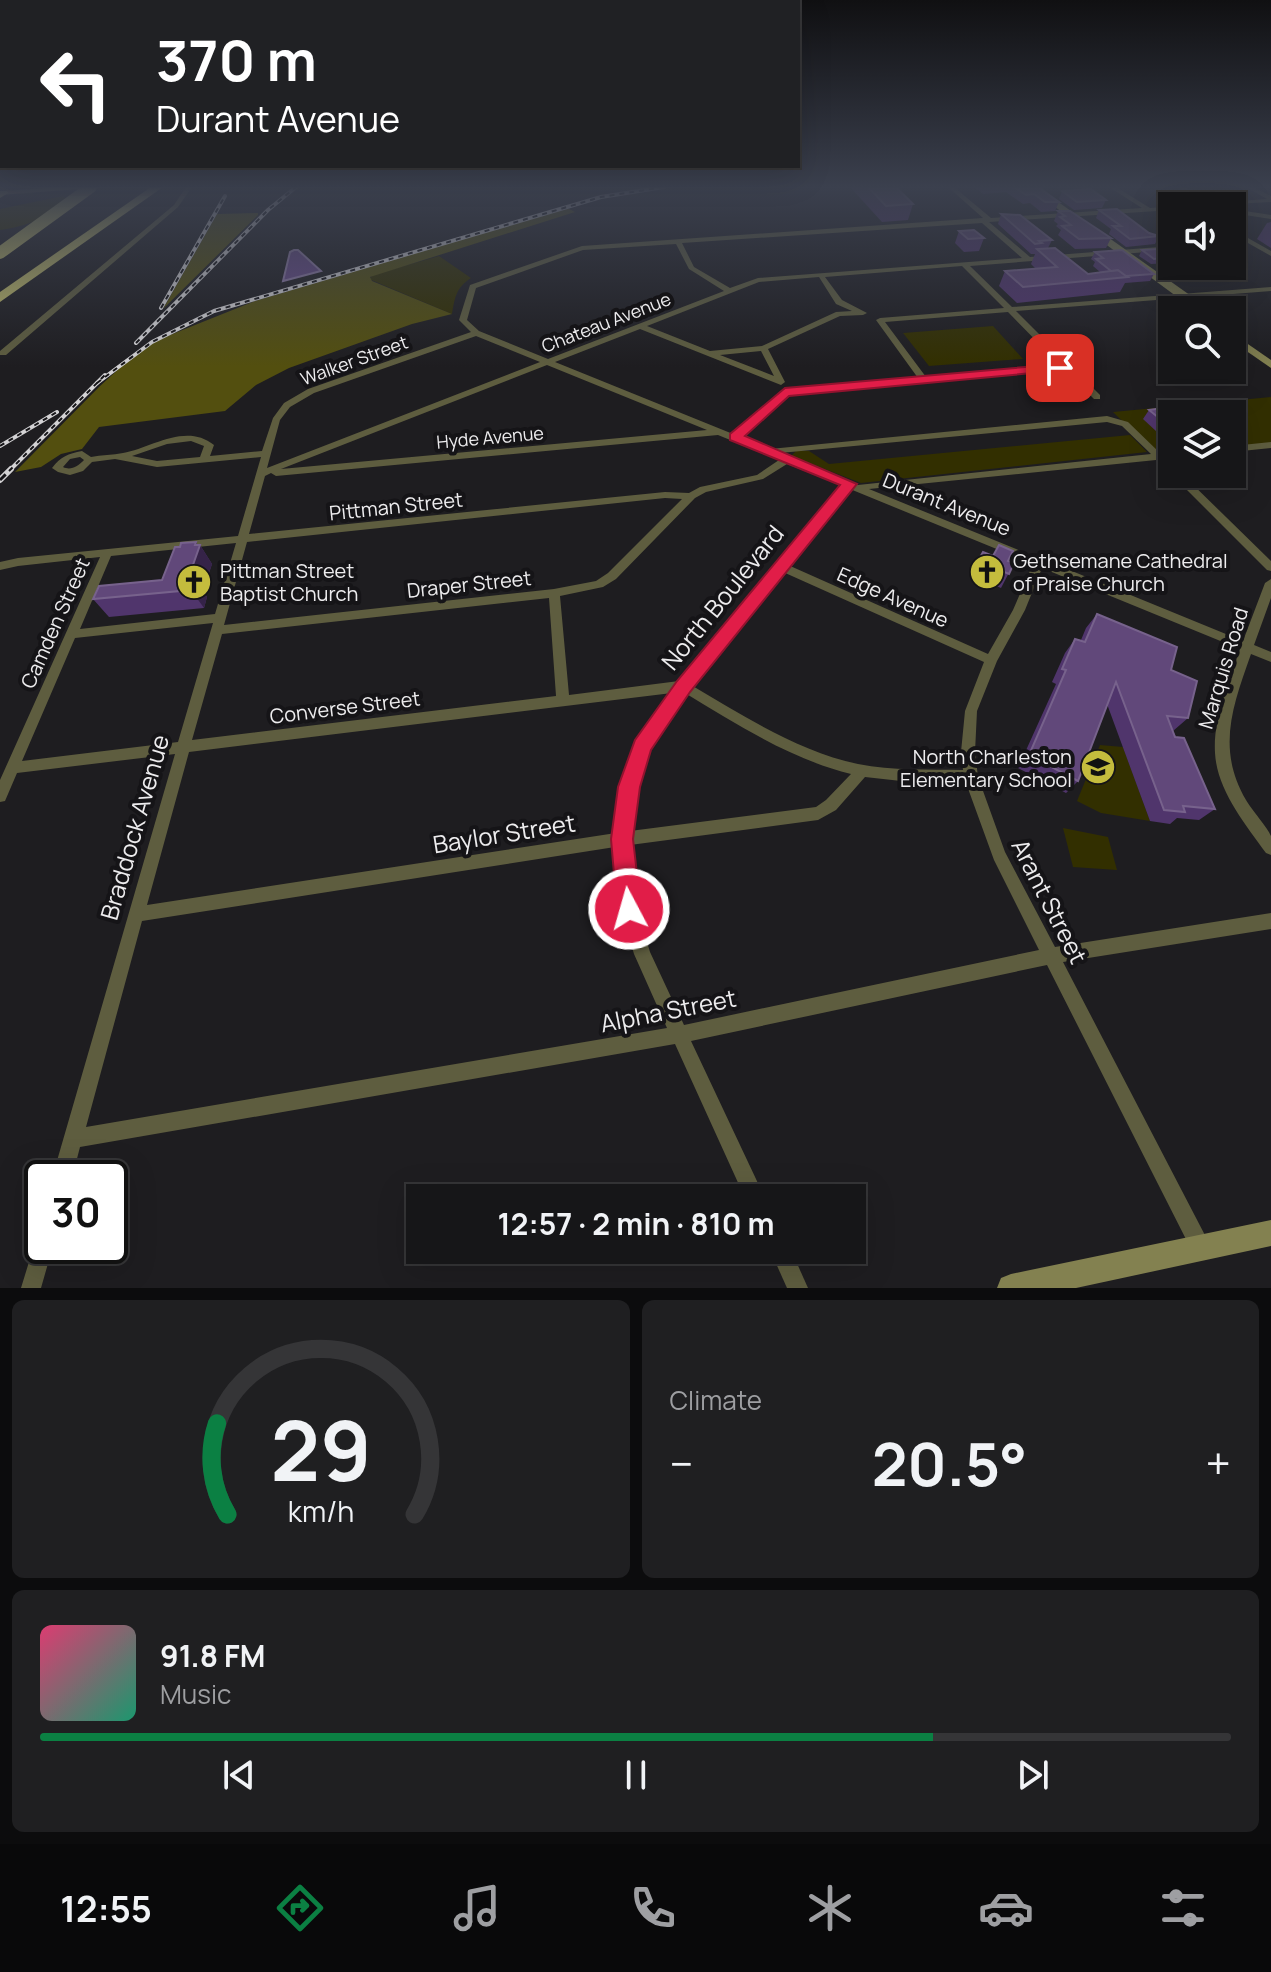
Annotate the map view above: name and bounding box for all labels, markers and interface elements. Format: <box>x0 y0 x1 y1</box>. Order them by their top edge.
text: 370 m <box>156 21 317 98</box>
icon: left <box>24 32 128 136</box>
text: Durant Avenue <box>156 94 400 143</box>
map controls <box>1158 192 1246 488</box>
button: sound <box>1158 192 1246 280</box>
street label: Chateau Avenue <box>538 286 674 358</box>
button: search <box>1158 296 1246 384</box>
street label: Walker Street <box>297 329 411 391</box>
pin <box>1026 334 1094 402</box>
icon: arrive <box>1038 346 1082 390</box>
button: layers <box>1158 400 1246 488</box>
street label: Hyde Avenue <box>435 420 545 454</box>
street label: Durant Avenue <box>879 466 1015 542</box>
street label: Pittman Street <box>328 486 464 526</box>
street label: North Boulevard <box>653 518 791 676</box>
place label: Gethsemane Cathedral of Praise Church <box>1013 547 1228 597</box>
street label: Camden Street <box>14 553 96 693</box>
church icon: Gethsemane Cathedral of Praise Church <box>968 553 1006 591</box>
place label: Pittman Street Baptist Church <box>220 557 358 607</box>
street label: Edge Avenue <box>833 560 953 634</box>
church icon: Pittman Street Baptist Church <box>175 563 213 601</box>
street label: Draper Street <box>406 564 532 604</box>
street label: Marquis Road <box>1192 604 1254 732</box>
street label: Converse Street <box>268 684 422 730</box>
street label: Braddock Avenue <box>92 731 176 923</box>
place label: North Charleston Elementary School <box>900 743 1072 793</box>
school or university icon: North Charleston Elementary School <box>1079 748 1117 786</box>
street label: Baylor Street <box>430 805 578 861</box>
street label: Arant Street <box>1004 833 1096 969</box>
position arrow <box>587 867 671 951</box>
street label: Alpha Street <box>597 981 739 1039</box>
speed limit sign: 30 <box>24 1160 128 1264</box>
text: 12:57 · 2 min · 810 m <box>497 1203 775 1244</box>
text: Climate <box>670 1382 762 1418</box>
text: 29 <box>270 1392 371 1506</box>
text: 20.5° <box>872 1422 1027 1504</box>
text: − <box>670 1433 693 1493</box>
text: + <box>1206 1433 1231 1493</box>
text: km/h <box>288 1492 354 1531</box>
text: 91.8 FM <box>160 1635 265 1676</box>
text: Music <box>160 1676 231 1712</box>
icon: previous <box>217 1753 261 1797</box>
icon: pause <box>614 1753 658 1797</box>
icon: next <box>1011 1753 1055 1797</box>
icon: directions <box>272 1880 328 1936</box>
icon: music <box>449 1880 505 1936</box>
icon: phone <box>625 1880 681 1936</box>
icon: climate <box>802 1880 858 1936</box>
icon: car <box>978 1880 1034 1936</box>
icon: filters <box>1155 1880 1211 1936</box>
text: 12:55 <box>60 1884 152 1933</box>

